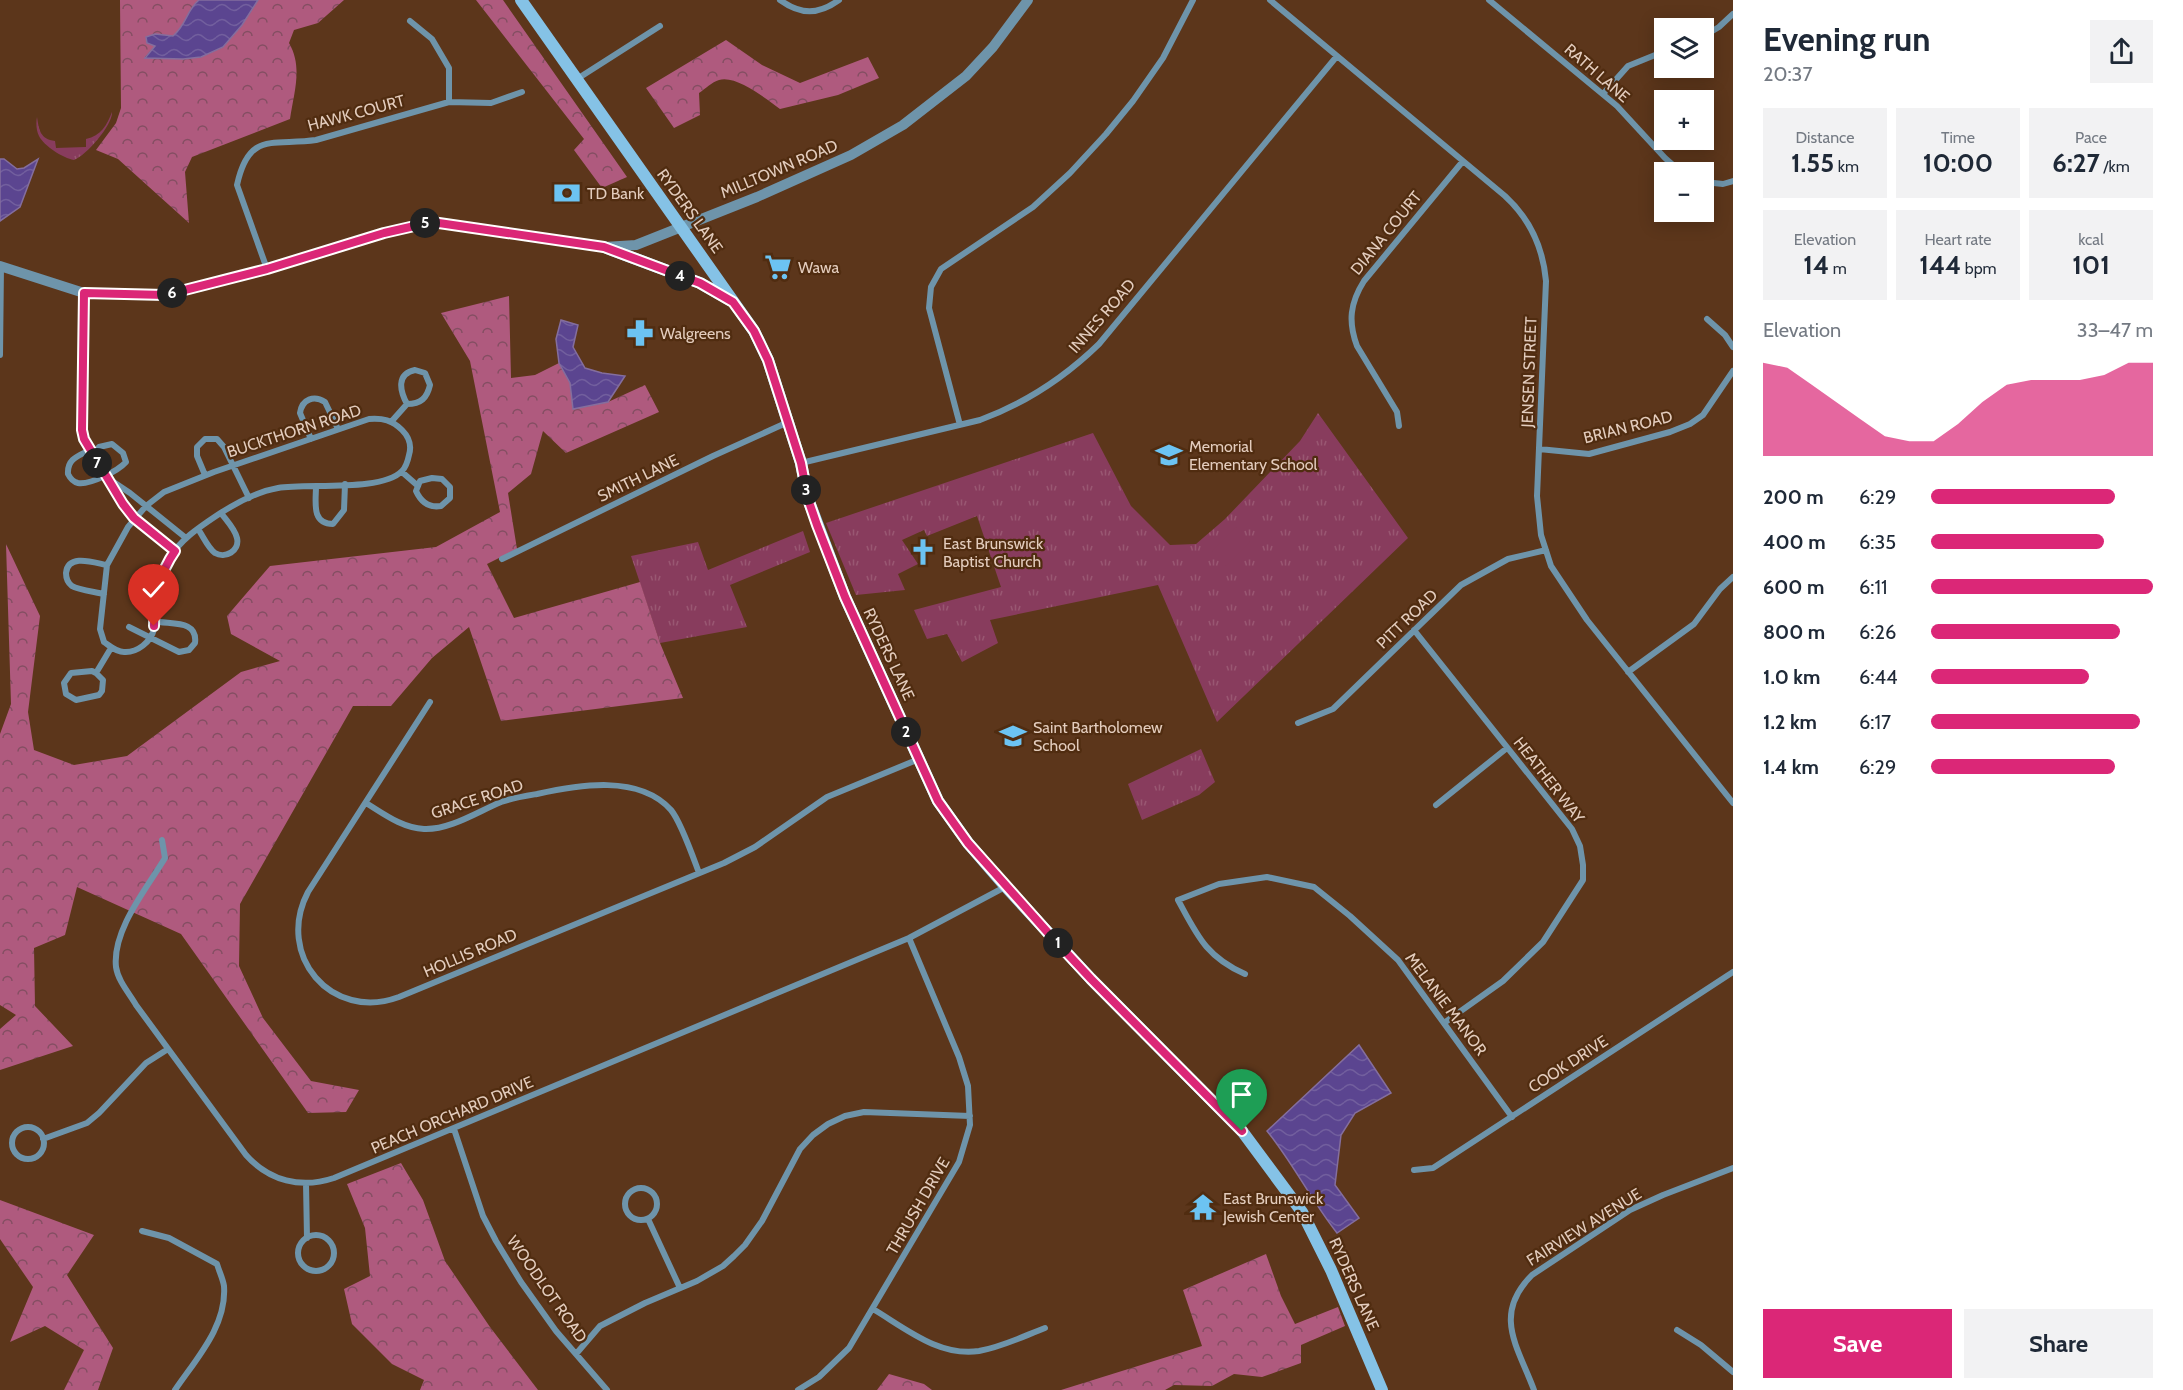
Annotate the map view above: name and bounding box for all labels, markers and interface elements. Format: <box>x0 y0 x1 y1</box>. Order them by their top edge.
map controls <box>1654 18 1714 222</box>
button: layers <box>1654 18 1714 78</box>
text: Evening run <box>1763 19 1930 59</box>
button: share <box>2090 20 2153 83</box>
street label: RATH LANE <box>1561 40 1634 107</box>
text: 20:37 <box>1763 62 1812 86</box>
button: + <box>1654 90 1714 150</box>
street label: HAWK COURT <box>305 91 407 135</box>
text: Distance <box>1796 128 1854 147</box>
text: Time <box>1941 128 1975 147</box>
text: Pace <box>2075 128 2107 147</box>
street label: MILLTOWN ROAD <box>717 136 841 202</box>
text: 1.55 <box>1791 147 1834 179</box>
text: 10:00 <box>1923 147 1993 179</box>
text: 6:27 <box>2052 147 2100 179</box>
text: km <box>1834 157 1859 176</box>
text: /km <box>2100 157 2130 176</box>
button: − <box>1654 162 1714 222</box>
street label: RYDERS LANE <box>653 165 727 257</box>
bank icon: TD Bank <box>552 178 582 208</box>
place label: TD Bank <box>587 184 645 203</box>
street label: DIANA COURT <box>1347 187 1426 279</box>
pin: 5 <box>410 208 440 238</box>
text: 5 <box>421 213 429 232</box>
text: Elevation <box>1794 230 1856 249</box>
text: Heart rate <box>1925 230 1991 249</box>
text: kcal <box>2078 230 2104 249</box>
text: 14 <box>1803 249 1829 281</box>
text: 144 <box>1919 249 1961 281</box>
text: 101 <box>2072 249 2110 281</box>
supermarket icon: Wawa <box>763 252 793 282</box>
place label: Wawa <box>798 258 840 277</box>
text: m <box>1829 259 1847 278</box>
text: bpm <box>1961 259 1997 278</box>
pin: 4 <box>665 261 695 291</box>
text: 4 <box>675 266 685 285</box>
street label: INNES ROAD <box>1065 275 1139 357</box>
pin: 6 <box>157 278 187 308</box>
text: 6 <box>168 283 177 302</box>
street label: JENSEN STREET <box>1518 316 1540 429</box>
pharmacy icon: Walgreens <box>625 318 655 348</box>
text: Elevation <box>1763 318 1841 342</box>
text: 33–47 m <box>2077 318 2153 342</box>
place label: Walgreens <box>660 324 731 343</box>
street label: BUCKTHORN ROAD <box>224 400 364 462</box>
street label: BRIAN ROAD <box>1581 407 1675 447</box>
place label: Memorial Elementary School <box>1189 437 1317 474</box>
school or university icon: Memorial Elementary School <box>1154 440 1184 470</box>
pin: 7 <box>82 448 112 478</box>
street label: SMITH LANE <box>594 450 682 506</box>
text: 7 <box>93 453 101 472</box>
pin: 3 <box>791 475 821 505</box>
text: 3 <box>802 480 810 499</box>
text: 200 m <box>1763 485 1824 509</box>
text: 6:29 <box>1859 485 1896 509</box>
text: 400 m <box>1763 530 1826 554</box>
text: 6:35 <box>1859 530 1896 554</box>
place label: East Brunswick Baptist Church <box>943 534 1044 571</box>
church icon: East Brunswick Baptist Church <box>908 537 938 567</box>
pin <box>128 564 179 626</box>
icon: check <box>137 573 170 606</box>
text: 600 m <box>1763 575 1824 599</box>
text: 6:11 <box>1859 575 1888 599</box>
street label: PITT ROAD <box>1373 585 1441 653</box>
street label: RYDERS LANE <box>859 605 919 703</box>
text: 800 m <box>1763 620 1825 644</box>
text: 6:26 <box>1859 620 1896 644</box>
text: 1.0 km <box>1763 665 1820 689</box>
text: 6:44 <box>1859 665 1898 689</box>
text: 1.2 km <box>1763 710 1817 734</box>
text: 6:17 <box>1859 710 1891 734</box>
pin: 2 <box>891 717 921 747</box>
place label: Saint Bartholomew School <box>1033 718 1163 755</box>
school or university icon: Saint Bartholomew School <box>998 721 1028 751</box>
text: 2 <box>902 722 910 741</box>
street label: HEATHER WAY <box>1510 733 1589 827</box>
text: 1.4 km <box>1763 755 1819 779</box>
text: 6:29 <box>1859 755 1896 779</box>
street label: GRACE ROAD <box>429 775 525 823</box>
street label: HOLLIS ROAD <box>420 925 520 981</box>
pin: 1 <box>1043 928 1073 958</box>
text: 1 <box>1055 933 1061 952</box>
street label: MELANIE MANOR <box>1401 949 1491 1059</box>
street label: COOK DRIVE <box>1525 1031 1611 1097</box>
pin <box>1216 1069 1267 1131</box>
street label: PEACH ORCHARD DRIVE <box>368 1072 536 1158</box>
icon: arrive <box>1225 1078 1258 1111</box>
street label: THRUSH DRIVE <box>882 1154 954 1258</box>
street label: FAIRVIEW AVENUE <box>1523 1184 1645 1270</box>
place label: East Brunswick Jewish Center <box>1222 1189 1324 1226</box>
temple icon: East Brunswick Jewish Center <box>1188 1192 1218 1222</box>
street label: WOODLOT ROAD <box>503 1232 591 1346</box>
street label: RYDERS LANE <box>1325 1235 1383 1333</box>
button: Save <box>1763 1309 1952 1378</box>
button: Share <box>1964 1309 2153 1378</box>

